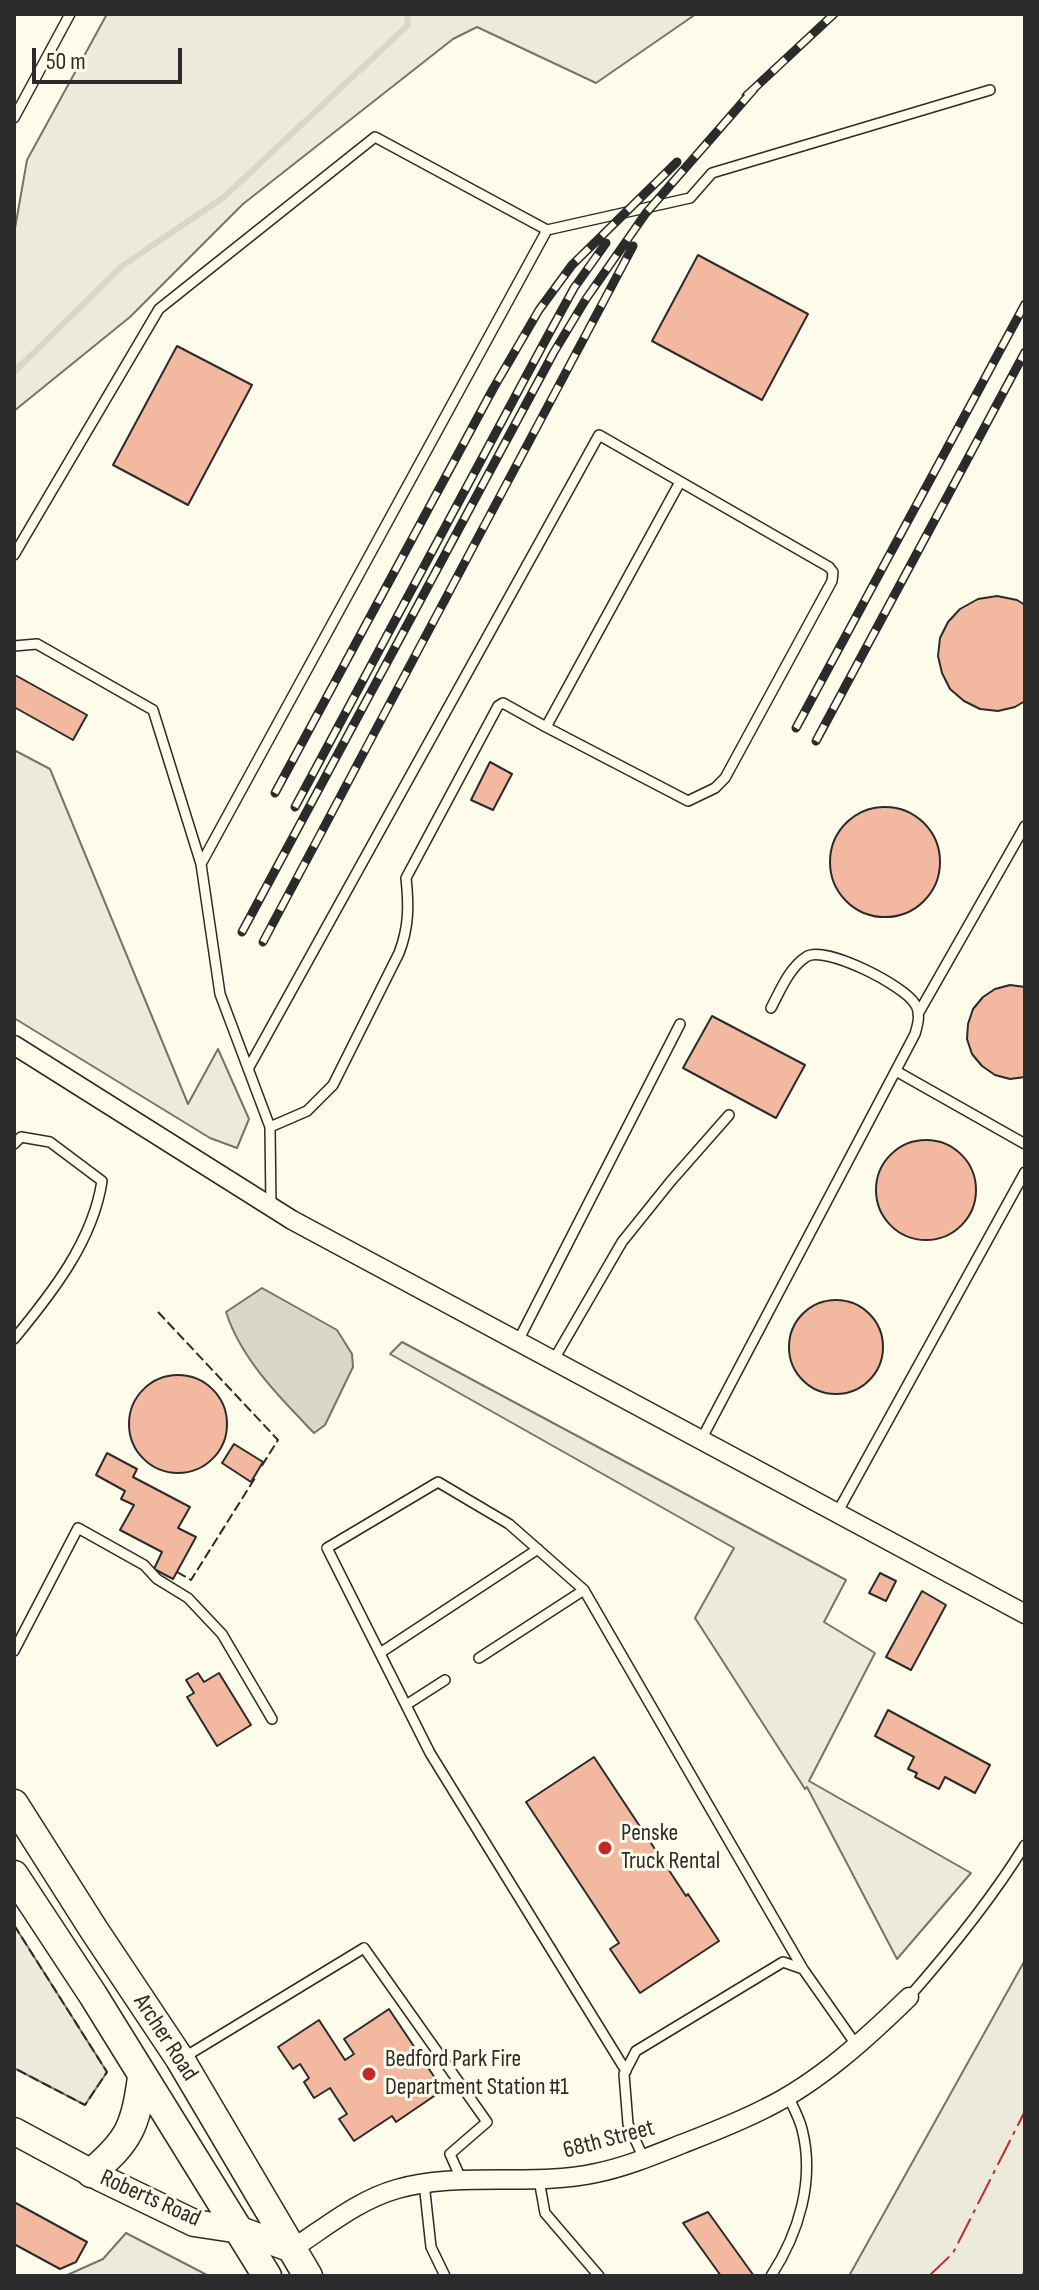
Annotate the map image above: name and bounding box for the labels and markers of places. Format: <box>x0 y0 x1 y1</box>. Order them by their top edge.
place label: Penske Truck Rental <box>621 1820 720 1876</box>
marker: Penske Truck Rental <box>596 1839 614 1857</box>
place label: Bedford Park Fire Department Station #1 <box>385 2046 569 2102</box>
marker: Bedford Park Fire Department Station #1 <box>360 2065 378 2083</box>

